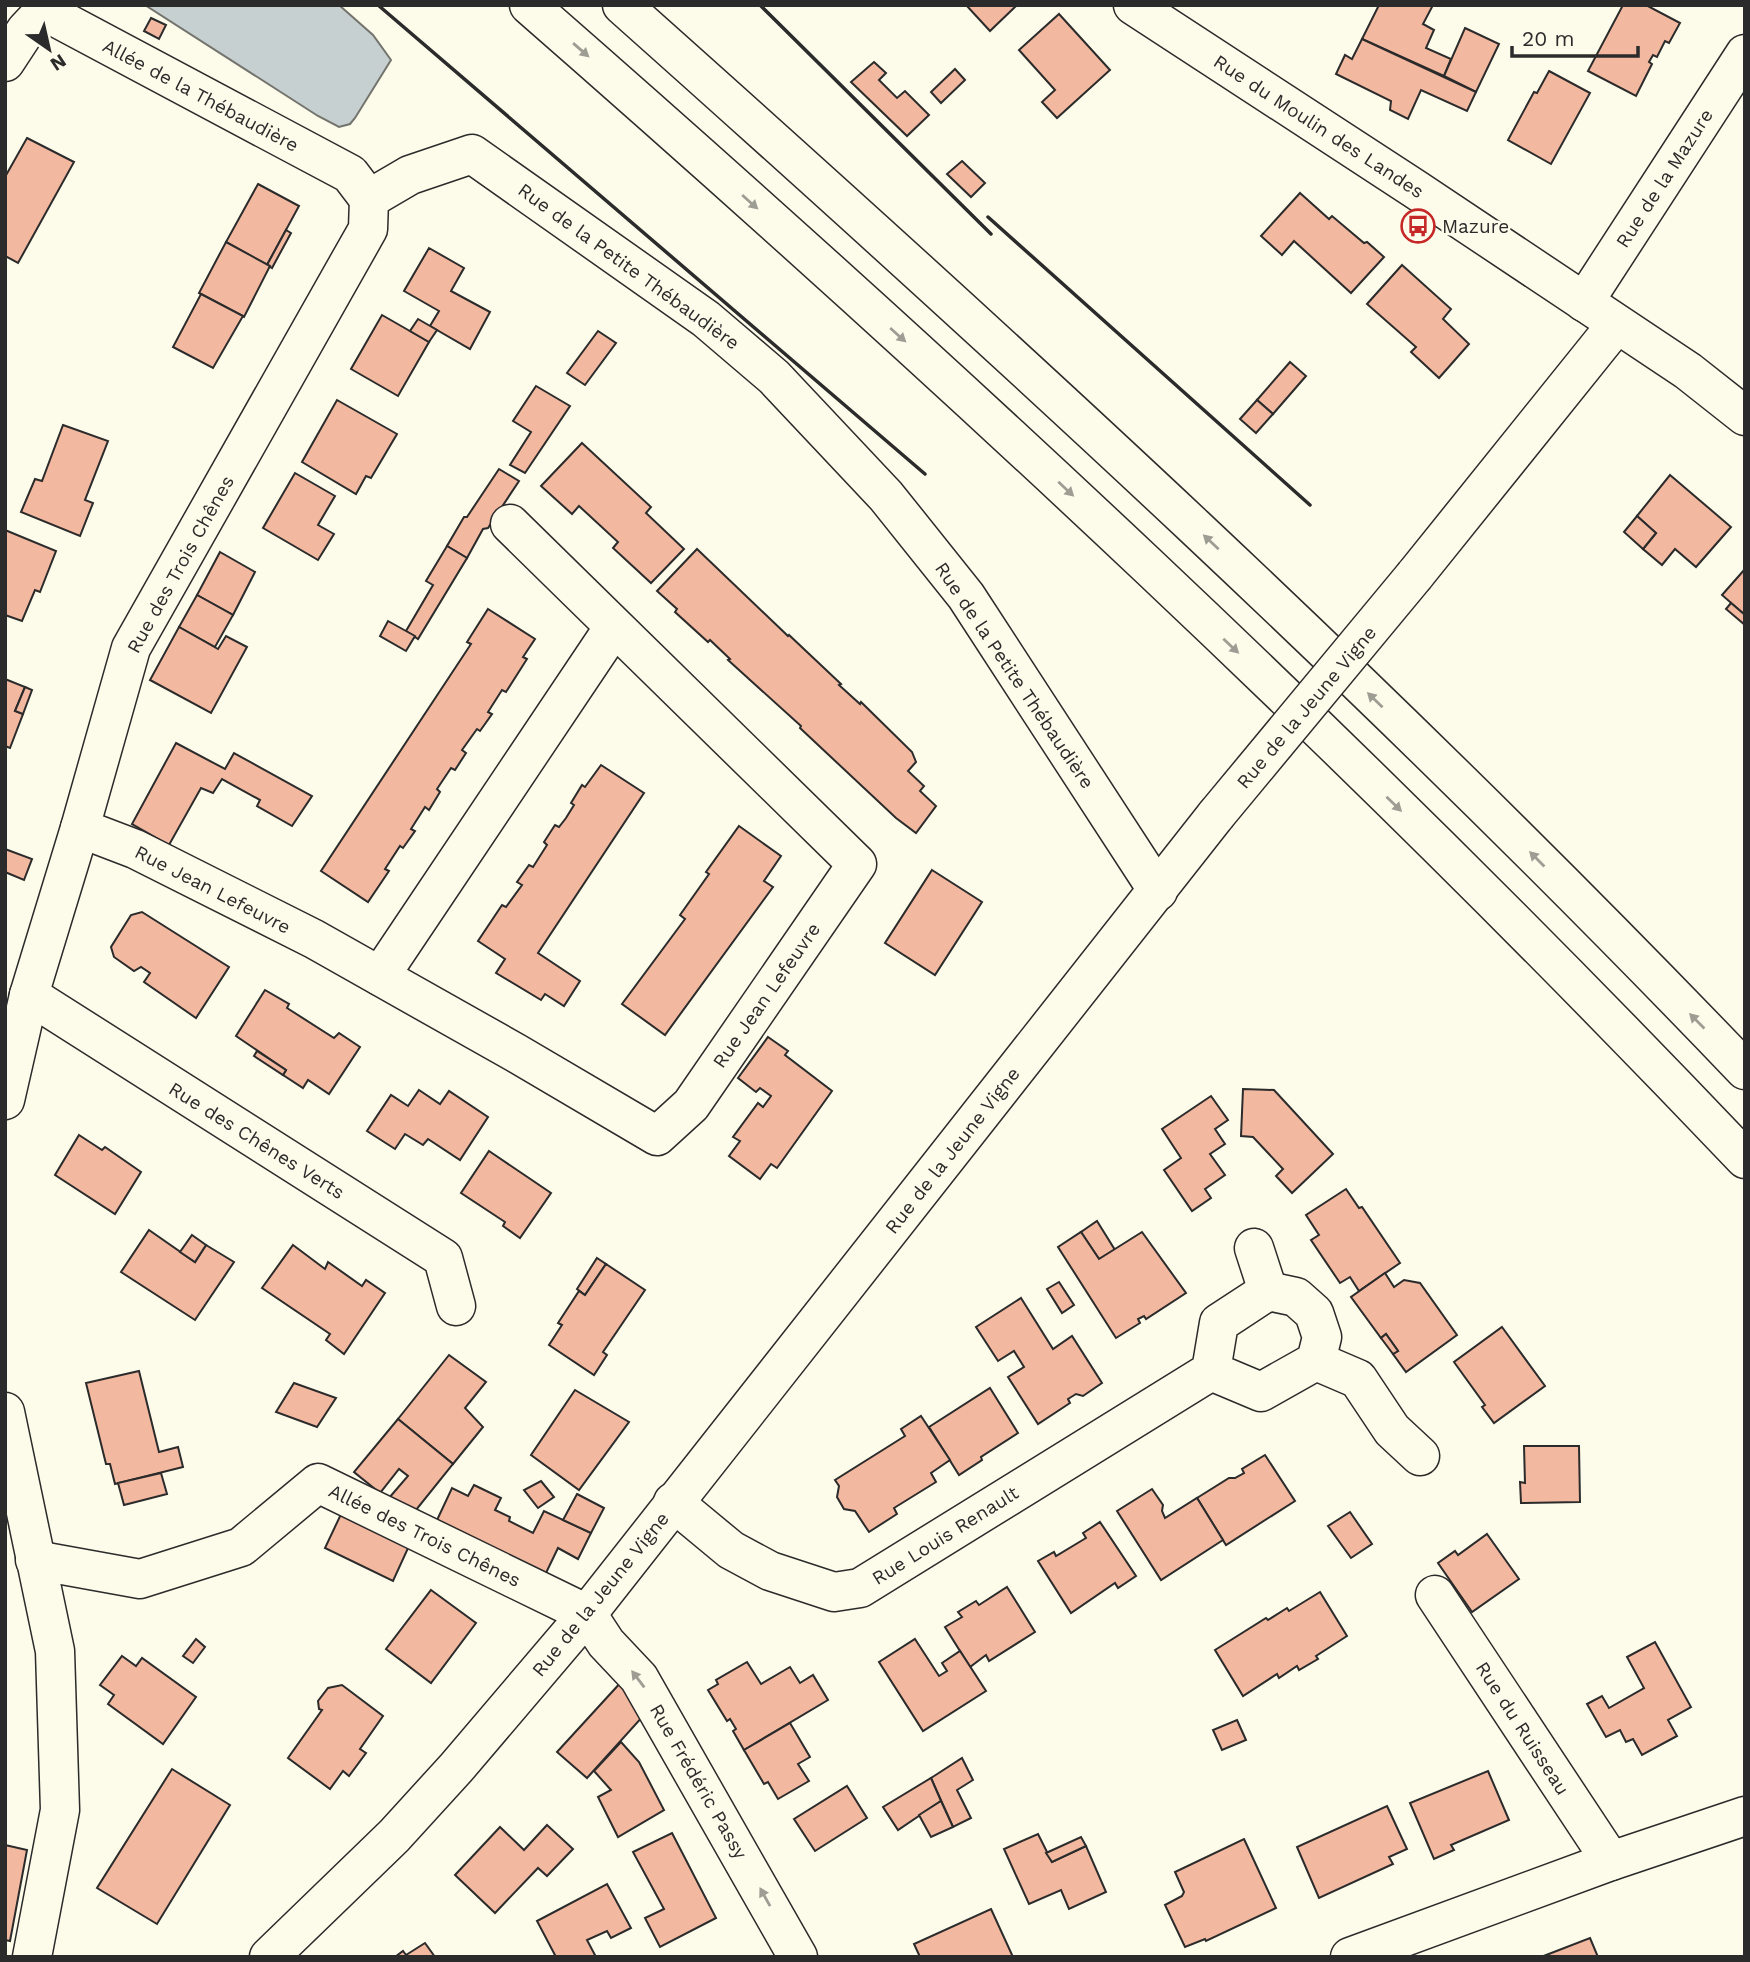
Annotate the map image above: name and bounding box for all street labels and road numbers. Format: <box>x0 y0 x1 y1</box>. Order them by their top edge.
street label: Allée de la Thébaudière <box>99 34 303 157</box>
street label: Rue du Moulin des Landes <box>1209 50 1428 203</box>
street label: Rue de la Mazure <box>1611 105 1718 252</box>
street label: Rue de la Petite Thébaudière <box>513 178 744 355</box>
street label: Rue des Trois Chênes <box>122 471 239 657</box>
street label: Rue de la Petite Thébaudière <box>930 558 1099 793</box>
street label: Rue de la Jeune Vigne <box>1232 621 1381 793</box>
street label: Rue Jean Lefeuvre <box>131 840 295 939</box>
street label: Rue Jean Lefeuvre <box>708 918 825 1072</box>
street label: Rue de la Jeune Vigne <box>880 1062 1025 1238</box>
street label: Rue des Chênes Verts <box>165 1077 349 1204</box>
street label: Allée des Trois Chênes <box>325 1479 524 1592</box>
street label: Rue Louis Renault <box>868 1481 1023 1590</box>
street label: Rue de la Jeune Vigne <box>527 1507 674 1681</box>
street label: Rue du Ruisseau <box>1471 1657 1574 1799</box>
street label: Rue Frédéric Passy <box>645 1700 752 1863</box>

